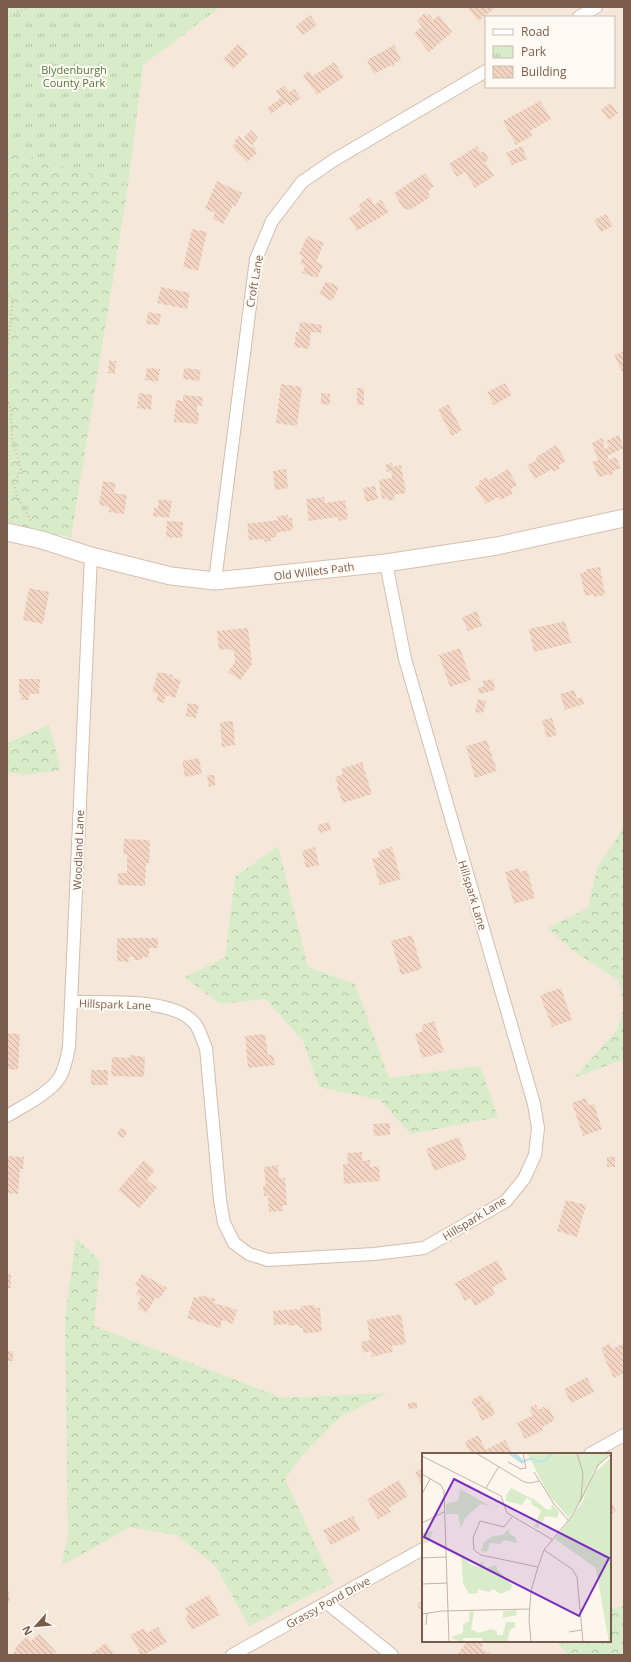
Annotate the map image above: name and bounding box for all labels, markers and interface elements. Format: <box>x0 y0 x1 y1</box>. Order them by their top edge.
legend <box>485 16 615 88</box>
text: Road <box>521 23 550 40</box>
text: Park <box>521 43 547 60</box>
park label: Blydenburgh County Park <box>41 62 107 90</box>
text: Building <box>521 63 567 80</box>
street label: Croft Lane <box>242 253 266 309</box>
street label: Old Willets Path <box>273 559 355 583</box>
street label: Woodland Lane <box>69 810 87 890</box>
street label: Hillspark Lane <box>455 858 491 932</box>
street label: Hillspark Lane <box>79 995 151 1013</box>
street label: Hillspark Lane <box>439 1192 509 1244</box>
inset map <box>422 1453 611 1642</box>
street label: Grassy Pond Drive <box>283 1573 373 1631</box>
north arrow <box>16 1606 56 1646</box>
text: N <box>18 1623 35 1638</box>

